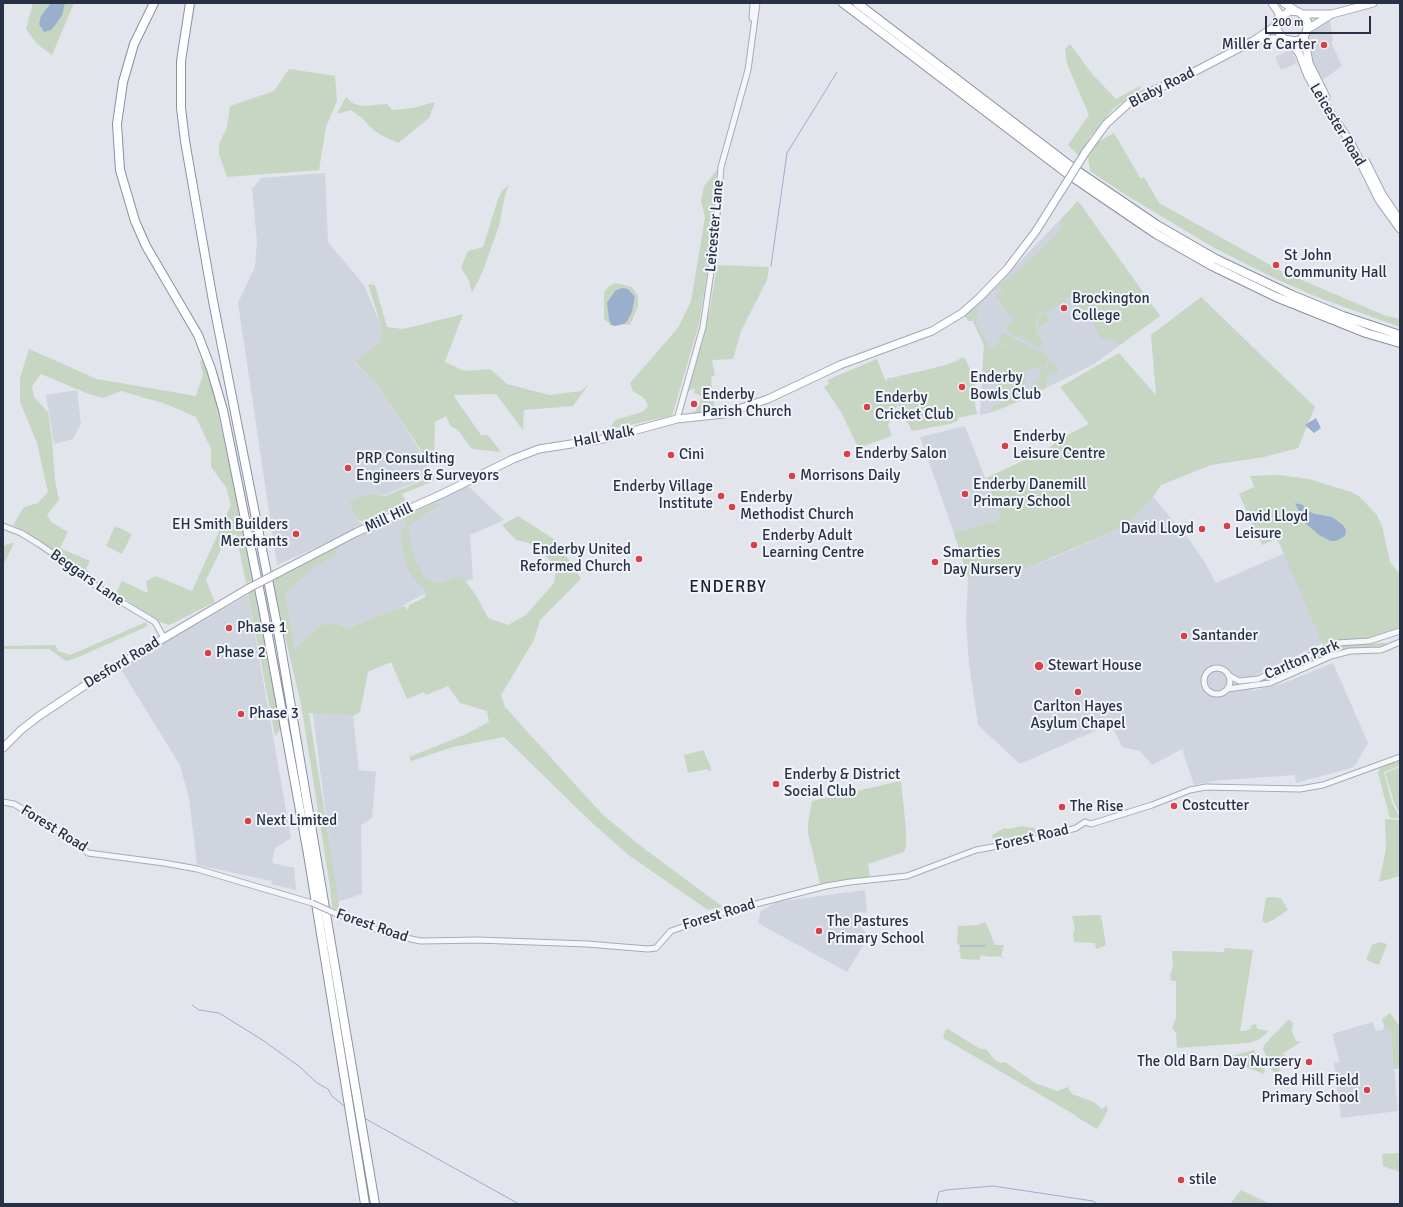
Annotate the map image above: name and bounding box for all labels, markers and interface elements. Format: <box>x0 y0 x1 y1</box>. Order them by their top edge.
scale bar <box>1267 8 1373 34</box>
text: 200 m <box>1272 15 1304 30</box>
place label: Miller & Carter <box>1222 36 1316 54</box>
marker: Miller & Carter <box>1319 40 1329 50</box>
street label: Blaby Road <box>1126 64 1198 112</box>
street label: Leicester Road <box>1305 80 1369 170</box>
street label: Leicester Lane <box>702 179 728 273</box>
place label: St John Community Hall <box>1284 247 1387 282</box>
marker: St John Community Hall <box>1271 260 1281 270</box>
place label: Brockington College <box>1072 290 1150 325</box>
marker: Brockington College <box>1059 303 1069 313</box>
place label: Enderby Bowls Club <box>970 369 1041 404</box>
marker: Enderby Bowls Club <box>957 382 967 392</box>
place label: Enderby Parish Church <box>702 386 792 421</box>
place label: Enderby Cricket Club <box>875 389 954 424</box>
marker: Enderby Parish Church <box>689 399 699 409</box>
marker: Enderby Cricket Club <box>862 402 872 412</box>
street label: Hall Walk <box>572 422 636 452</box>
place label: Enderby Leisure Centre <box>1013 428 1105 463</box>
marker: Enderby Leisure Centre <box>1000 441 1010 451</box>
place label: Enderby Salon <box>855 445 947 463</box>
place label: Cini <box>679 446 704 464</box>
marker: Enderby Salon <box>842 449 852 459</box>
place label: PRP Consulting Engineers & Surveyors <box>356 450 499 485</box>
marker: Cini <box>666 450 676 460</box>
marker: PRP Consulting Engineers & Surveyors <box>343 463 353 473</box>
place label: Morrisons Daily <box>800 467 900 485</box>
marker: Morrisons Daily <box>787 471 797 481</box>
place label: Enderby Danemill Primary School <box>973 476 1086 511</box>
place label: Enderby Village Institute <box>613 478 713 513</box>
place label: Enderby Methodist Church <box>740 489 854 524</box>
marker: Enderby Danemill Primary School <box>960 489 970 499</box>
marker: Enderby Village Institute <box>716 491 726 501</box>
street label: Mill Hill <box>362 499 416 537</box>
marker: Enderby Methodist Church <box>727 502 737 512</box>
place label: David Lloyd Leisure <box>1235 508 1308 543</box>
place label: EH Smith Builders Merchants <box>172 516 288 551</box>
place label: David Lloyd <box>1121 520 1194 538</box>
marker: David Lloyd Leisure <box>1222 521 1232 531</box>
marker: David Lloyd <box>1197 524 1207 534</box>
place label: Enderby Adult Learning Centre <box>762 527 864 562</box>
marker: EH Smith Builders Merchants <box>291 529 301 539</box>
marker: Enderby Adult Learning Centre <box>749 540 759 550</box>
place label: Enderby United Reformed Church <box>520 541 631 576</box>
place label: Smarties Day Nursery <box>943 544 1021 579</box>
street label: Beggars Lane <box>46 546 128 610</box>
marker: Enderby United Reformed Church <box>634 554 644 564</box>
marker: Smarties Day Nursery <box>930 557 940 567</box>
district label: ENDERBY <box>689 578 767 598</box>
place label: Phase 1 <box>237 619 287 637</box>
marker: Phase 1 <box>224 623 234 633</box>
place label: Santander <box>1192 627 1258 645</box>
marker: Santander <box>1179 631 1189 641</box>
street label: Desford Road <box>81 633 163 693</box>
street label: Carlton Park <box>1262 636 1342 684</box>
place label: Phase 2 <box>216 644 266 662</box>
marker: Phase 2 <box>203 648 213 658</box>
place label: Stewart House <box>1048 657 1142 675</box>
marker: Stewart House <box>1033 660 1045 672</box>
marker: Carlton Hayes Asylum Chapel <box>1073 687 1083 697</box>
place label: Carlton Hayes Asylum Chapel <box>1030 698 1126 733</box>
place label: Phase 3 <box>249 705 299 723</box>
marker: Phase 3 <box>236 709 246 719</box>
place label: Enderby & District Social Club <box>784 766 900 801</box>
marker: Enderby & District Social Club <box>771 779 781 789</box>
place label: Costcutter <box>1182 797 1249 815</box>
place label: The Rise <box>1070 798 1123 816</box>
street label: Forest Road <box>17 801 91 857</box>
marker: Costcutter <box>1169 801 1179 811</box>
marker: The Rise <box>1057 802 1067 812</box>
place label: Next Limited <box>256 812 337 830</box>
marker: Next Limited <box>243 816 253 826</box>
street label: Forest Road <box>993 821 1071 855</box>
street label: Forest Road <box>680 895 758 935</box>
street label: Forest Road <box>334 905 410 947</box>
place label: The Pastures Primary School <box>827 913 924 948</box>
marker: The Pastures Primary School <box>814 926 824 936</box>
place label: The Old Barn Day Nursery <box>1137 1053 1301 1071</box>
marker: The Old Barn Day Nursery <box>1304 1057 1314 1067</box>
place label: Red Hill Field Primary School <box>1262 1072 1359 1107</box>
marker: Red Hill Field Primary School <box>1362 1085 1372 1095</box>
place label: stile <box>1189 1171 1217 1189</box>
marker: stile <box>1176 1175 1186 1185</box>

